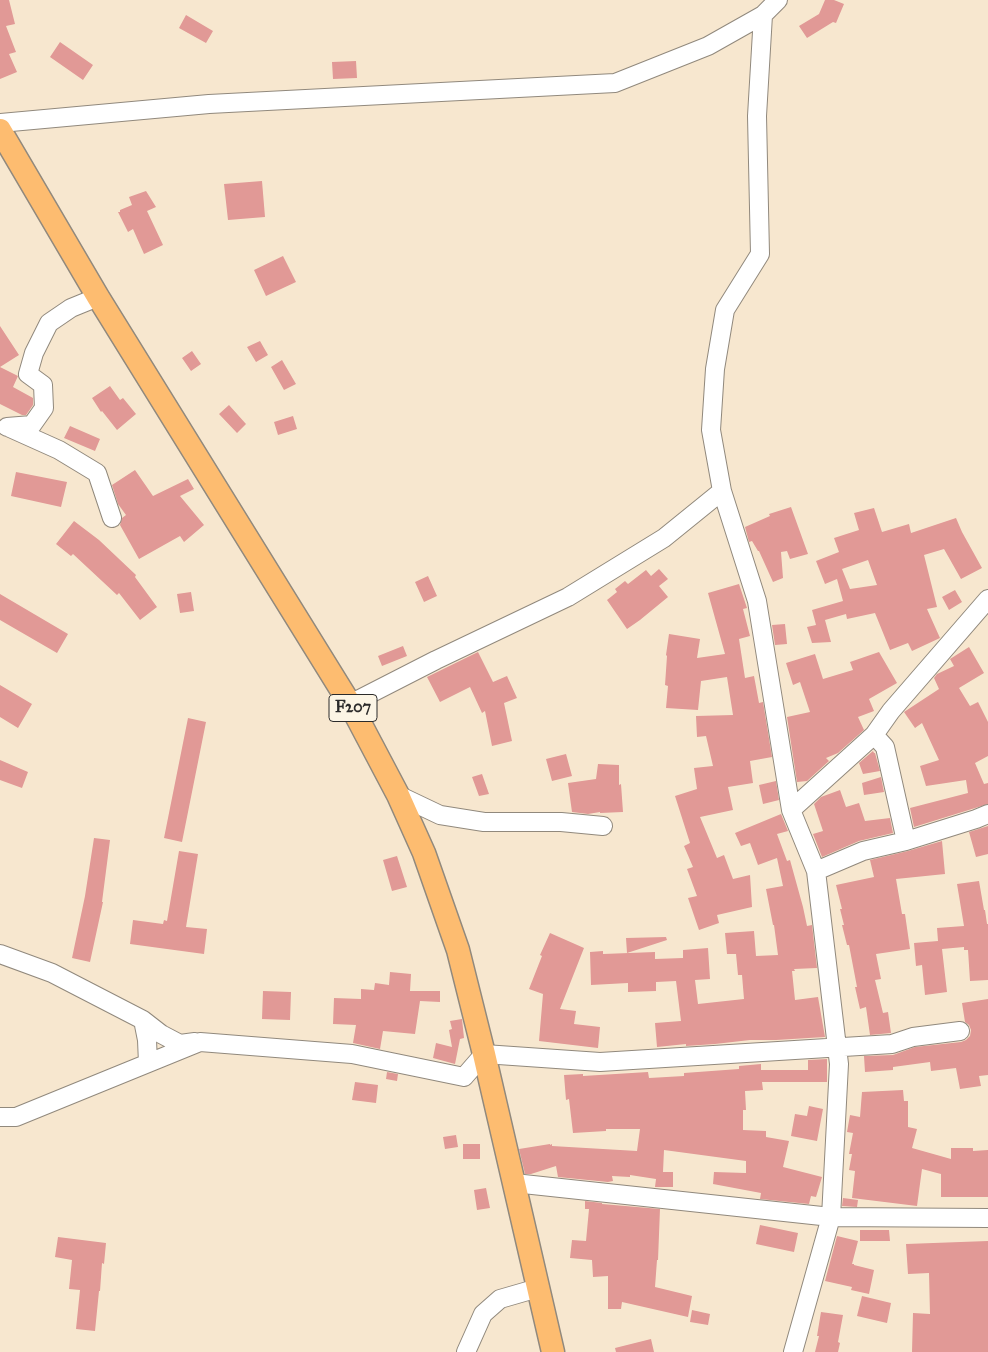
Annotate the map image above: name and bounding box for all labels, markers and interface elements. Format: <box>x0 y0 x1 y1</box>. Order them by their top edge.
road number: F207 <box>329 694 377 721</box>

